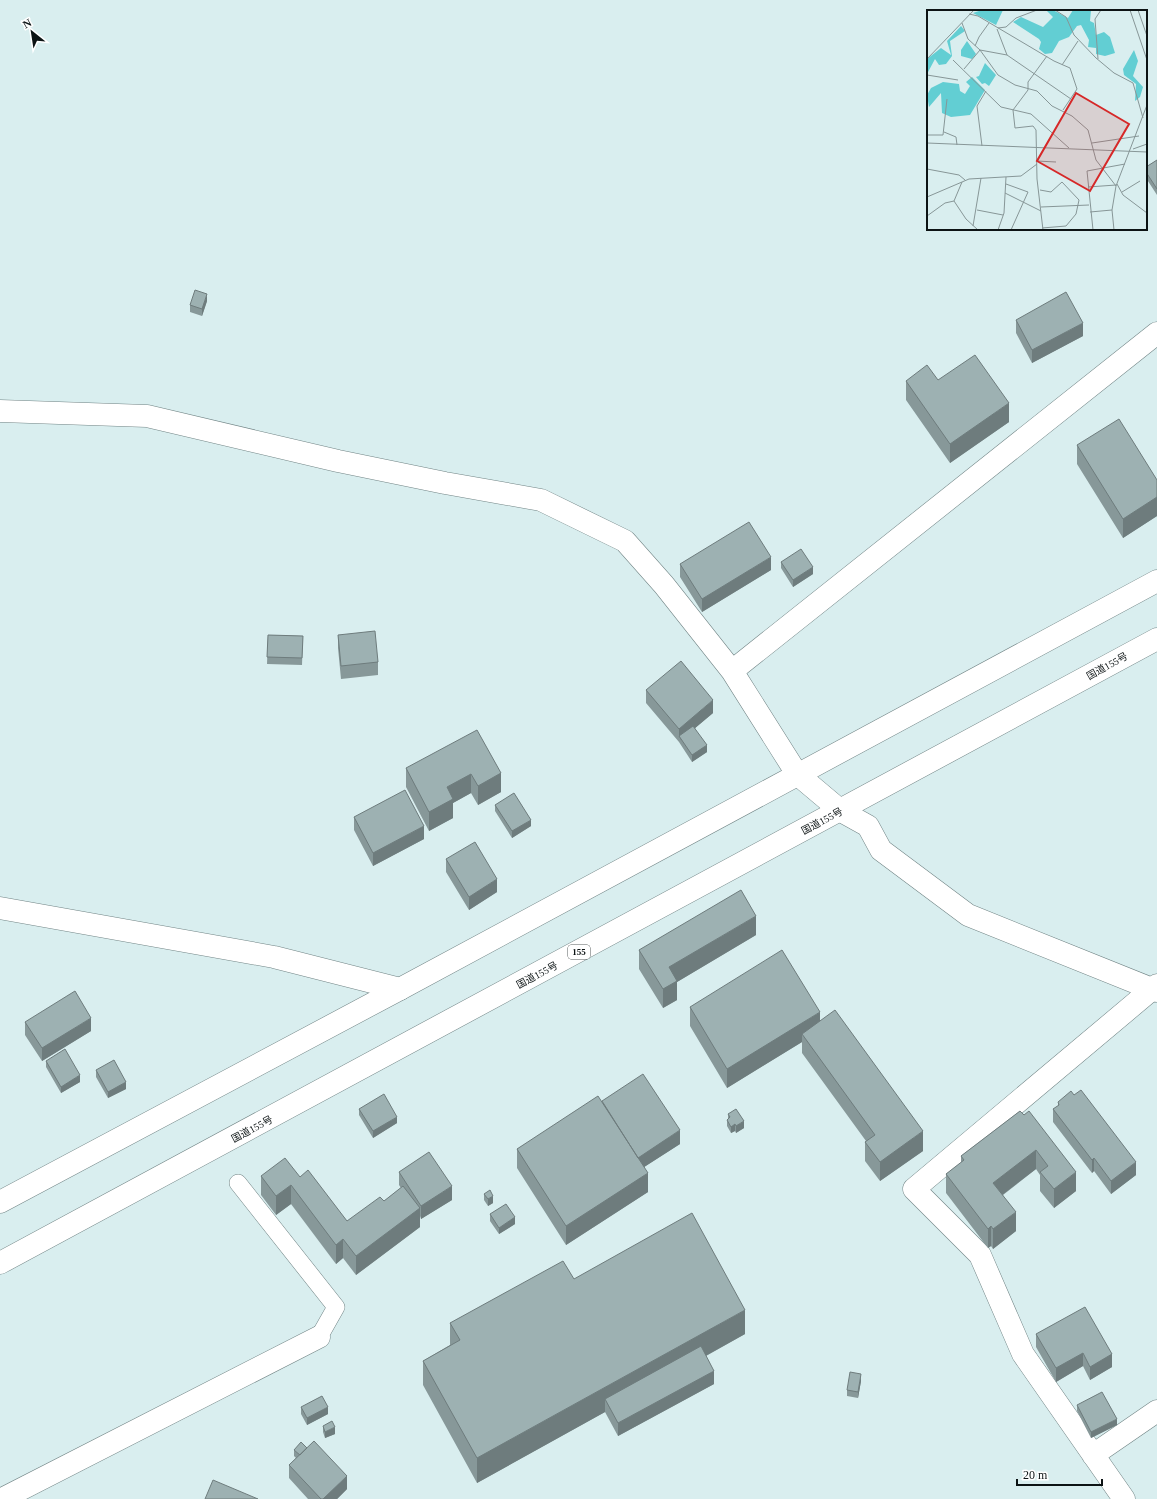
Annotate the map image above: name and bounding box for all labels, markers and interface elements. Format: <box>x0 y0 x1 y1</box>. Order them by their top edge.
inset map <box>927 10 1147 230</box>
north arrow <box>12 12 52 52</box>
text: N <box>21 16 33 31</box>
street label: 国道155号 <box>1085 650 1129 682</box>
street label: 国道155号 <box>800 806 844 836</box>
road number: 155 <box>568 945 590 959</box>
street label: 国道155号 <box>515 960 559 990</box>
street label: 国道155号 <box>230 1114 274 1144</box>
scale bar <box>1017 1461 1102 1487</box>
text: 20 m <box>1023 1468 1048 1482</box>

